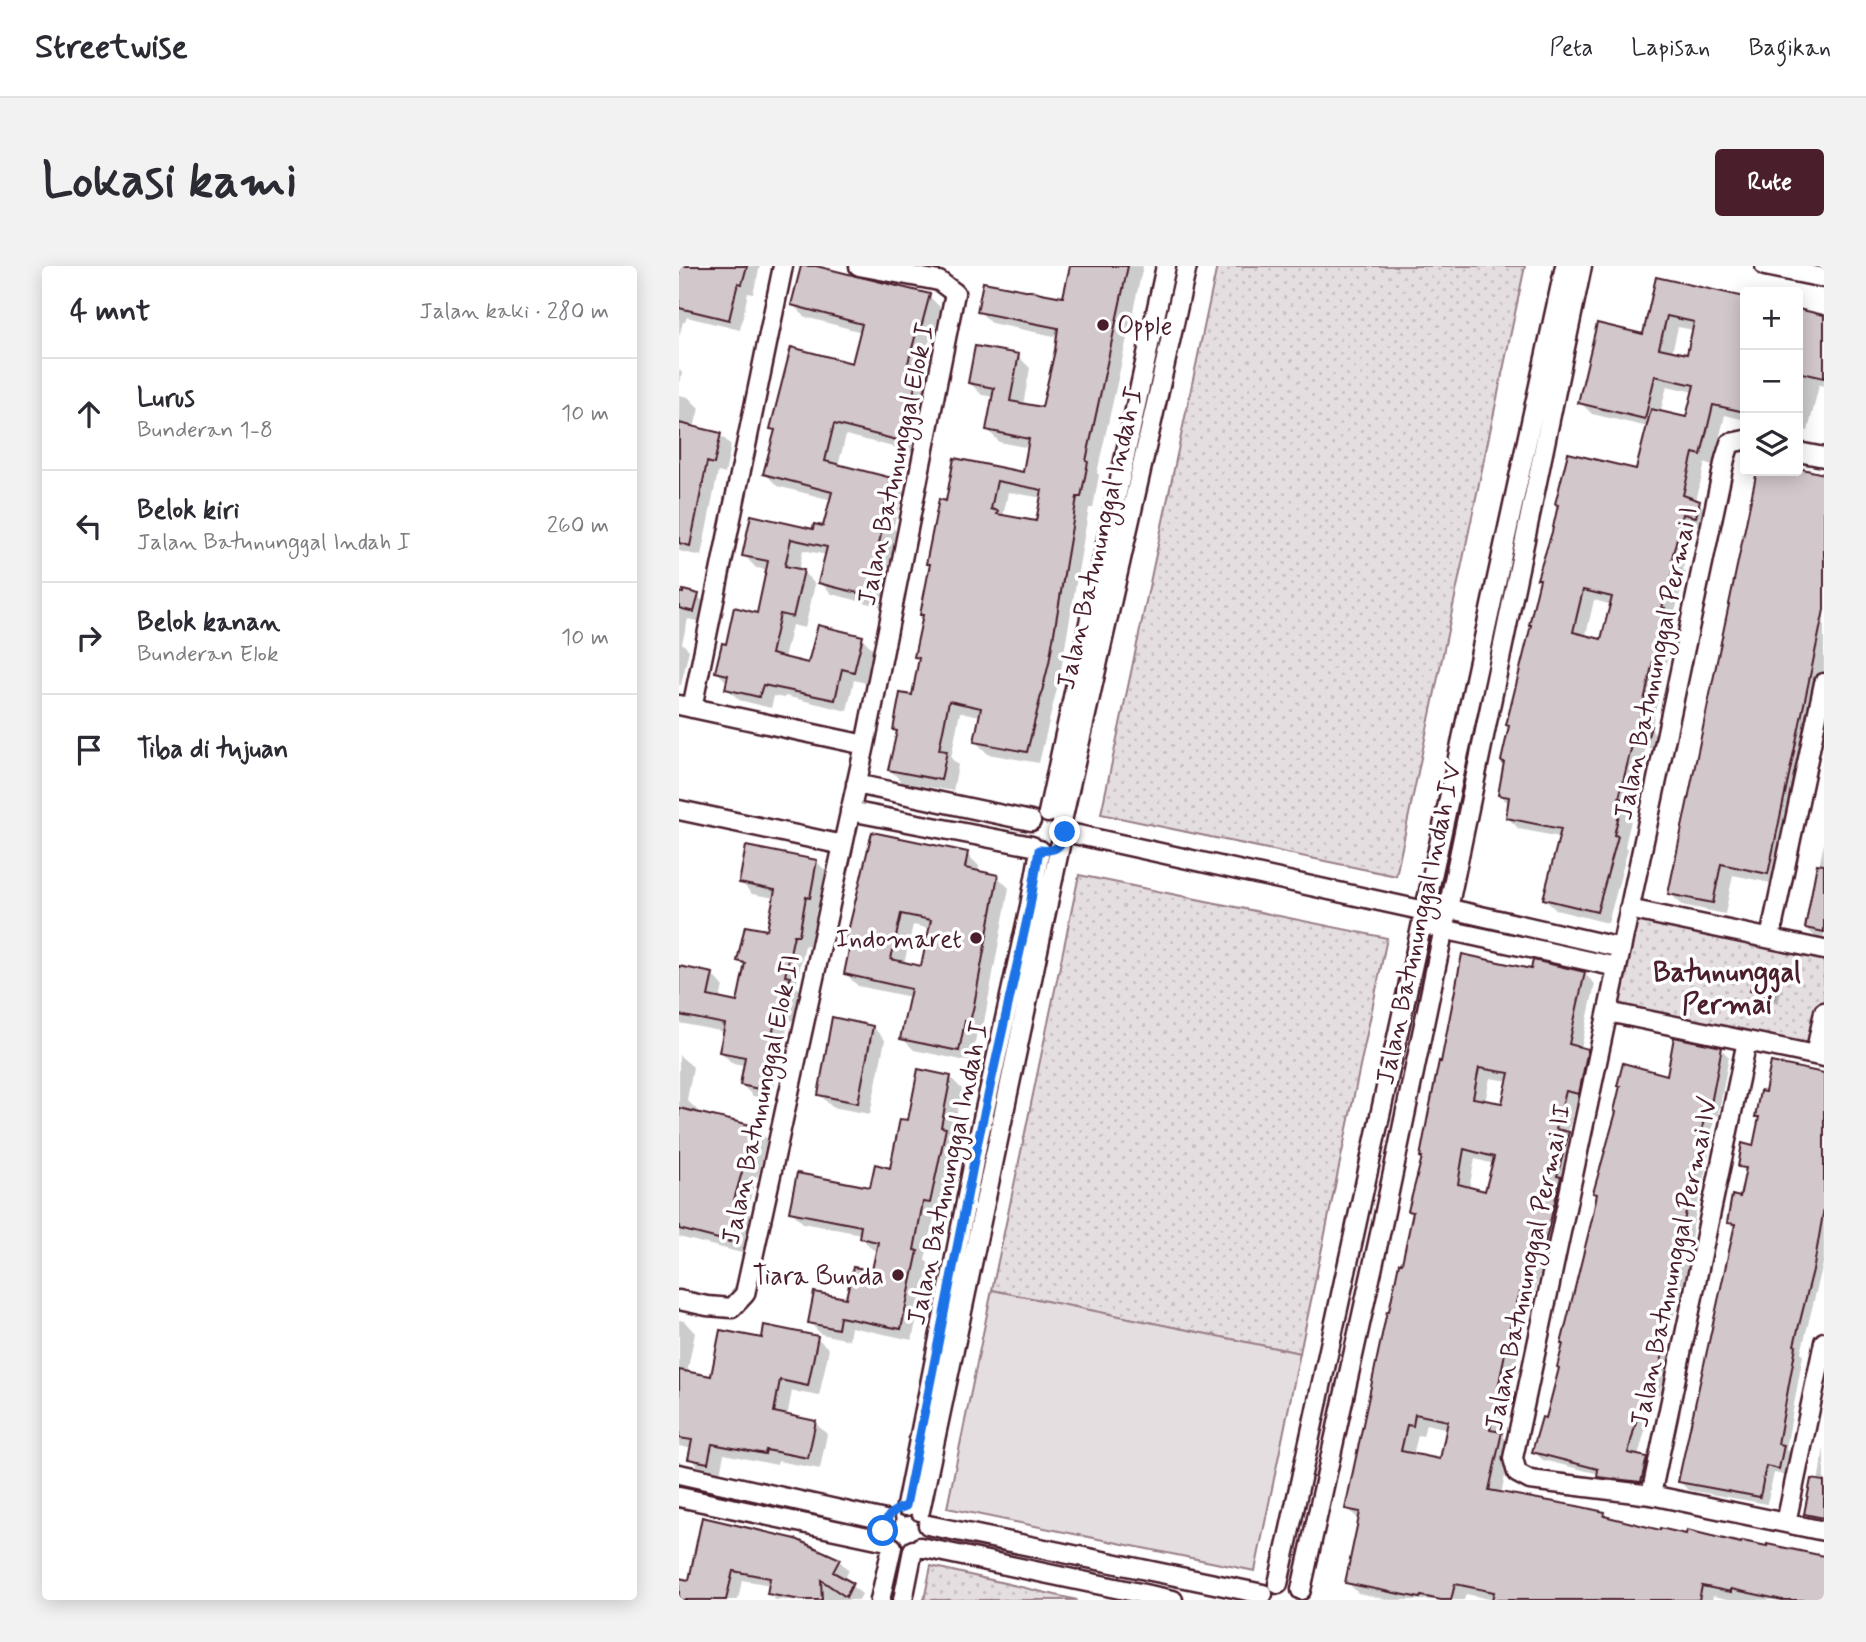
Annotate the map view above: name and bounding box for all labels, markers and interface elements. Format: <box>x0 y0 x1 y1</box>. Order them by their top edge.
text: Streetwise <box>35 26 188 70</box>
text: Peta <box>1550 33 1593 64</box>
text: Lapisan <box>1631 33 1710 64</box>
text: Bagikan <box>1748 33 1831 64</box>
button: Rute <box>1715 149 1824 216</box>
text: Lokasi kami <box>42 150 297 215</box>
map controls <box>1740 287 1803 476</box>
button: + <box>1740 287 1803 350</box>
text: 4 mnt <box>70 292 150 331</box>
text: Jalan kaki · 280 m <box>419 297 609 327</box>
place label: Opple <box>1117 310 1172 344</box>
marker: Opple <box>1095 317 1111 333</box>
street label: Jalan Batununggal Elok I <box>850 320 945 609</box>
button: − <box>1740 350 1803 413</box>
text: Lurus <box>137 382 195 416</box>
street label: Jalan Batununggal Indah I <box>1050 384 1154 694</box>
icon: ahead <box>70 395 108 433</box>
text: 10 m <box>561 399 609 429</box>
button: layers <box>1740 413 1803 476</box>
text: Bunderan 1-8 <box>137 416 273 446</box>
text: Belok kiri <box>137 494 239 528</box>
street label: Jalan Batununggal Permai I <box>1607 504 1709 824</box>
icon: left <box>70 507 108 545</box>
text: 260 m <box>547 511 609 541</box>
text: Jalan Batununggal Indah I <box>137 528 411 558</box>
text: Belok kanan <box>137 606 280 640</box>
icon: right <box>70 619 108 657</box>
text: 10 m <box>561 623 609 653</box>
text: Bunderan Elok <box>137 640 279 670</box>
icon: arrive <box>70 731 108 769</box>
text: Tiba di tujuan <box>137 733 288 767</box>
street label: Jalan Batununggal Indah IV <box>1369 759 1473 1088</box>
route end <box>1049 816 1080 847</box>
place label: Indomaret <box>836 923 962 957</box>
marker: Indomaret <box>968 930 984 946</box>
street label: Jalan Batununggal Elok II <box>715 951 811 1248</box>
district label: Batununggal Permai <box>1653 955 1801 1024</box>
street label: Jalan Batununggal Indah I <box>900 1018 1000 1329</box>
street label: Jalan Batununggal Permai IV <box>1623 1094 1729 1431</box>
street label: Jalan Batununggal Permai II <box>1478 1101 1582 1434</box>
place label: Tiara Bunda <box>752 1260 884 1294</box>
marker: Tiara Bunda <box>890 1267 906 1283</box>
route start <box>867 1515 898 1546</box>

